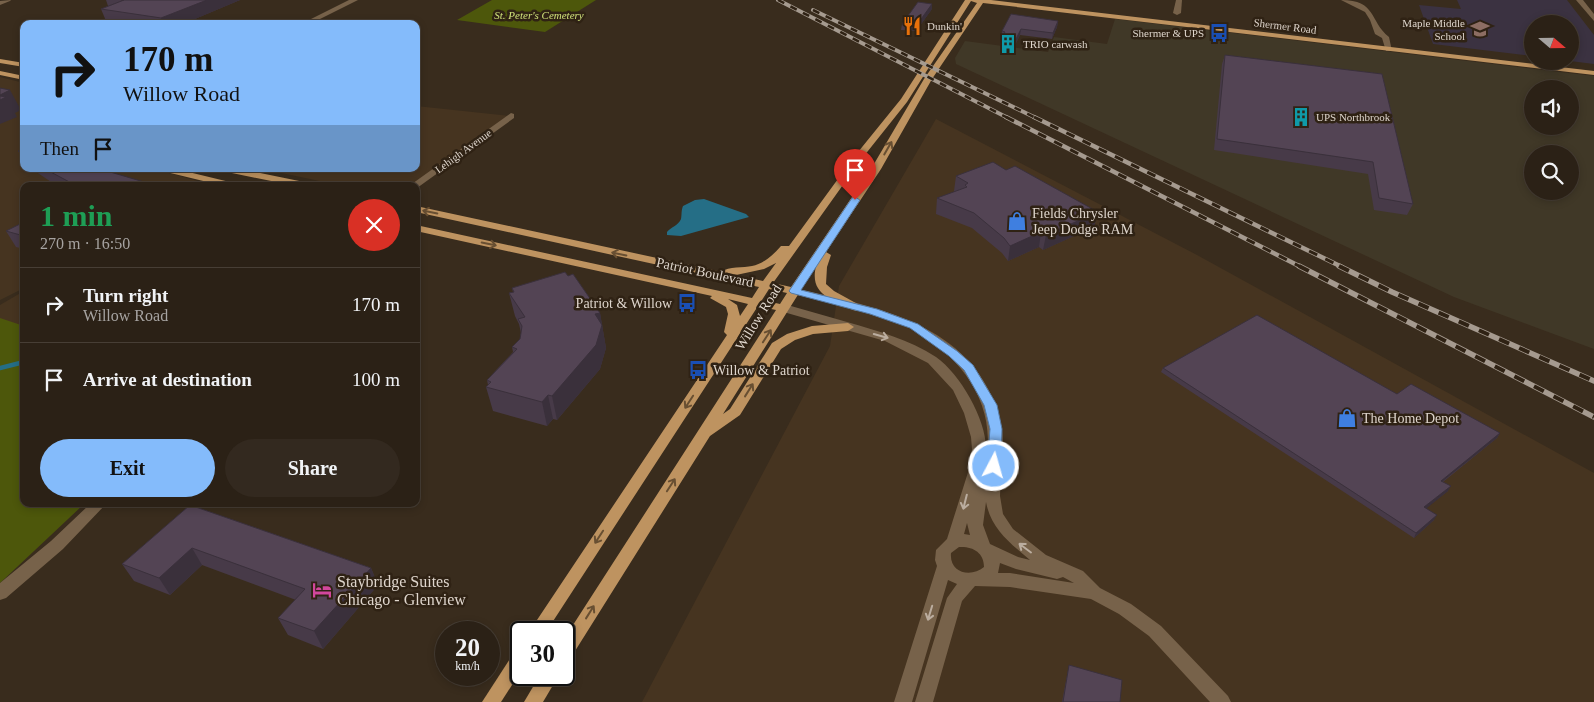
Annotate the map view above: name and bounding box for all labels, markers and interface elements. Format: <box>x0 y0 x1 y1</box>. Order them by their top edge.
park label: St. Peter's Cemetery <box>494 9 584 21</box>
restaurant icon: Dunkin' <box>901 15 923 37</box>
north arrow <box>1524 15 1579 70</box>
map controls <box>1524 15 1579 200</box>
street label: Shermer Road <box>1253 16 1318 36</box>
place label: Maple Middle School <box>1402 17 1465 42</box>
school or university icon: Maple Middle School <box>1469 18 1491 40</box>
place label: Dunkin' <box>927 20 962 32</box>
bus stop icon: Shermer & UPS <box>1208 22 1230 44</box>
place label: Shermer & UPS <box>1133 27 1204 39</box>
building icon: TRIO carwash <box>997 33 1019 55</box>
place label: TRIO carwash <box>1023 38 1088 50</box>
icon: right <box>40 40 105 105</box>
text: 170 m <box>123 40 213 79</box>
button: sound <box>1524 80 1579 135</box>
text: Willow Road <box>123 81 240 106</box>
building icon: UPS Northbrook <box>1290 106 1312 128</box>
place label: UPS Northbrook <box>1316 111 1391 123</box>
street label: Lehigh Avenue <box>432 126 494 175</box>
icon: arrive <box>89 135 117 163</box>
text: Then <box>40 138 79 159</box>
one-way arrow <box>883 140 893 155</box>
button: search <box>1524 145 1579 200</box>
pin <box>834 149 876 200</box>
icon: arrive <box>841 156 869 184</box>
text: 1 min <box>40 199 113 232</box>
button: close <box>348 199 400 251</box>
place label: Fields Chrysler Jeep Dodge RAM <box>1032 206 1134 237</box>
one-way arrow <box>423 207 439 216</box>
shop icon: Fields Chrysler Jeep Dodge RAM <box>1006 210 1028 232</box>
text: 270 m · 16:50 <box>40 235 130 252</box>
one-way arrow <box>481 239 497 249</box>
one-way arrow <box>612 248 628 258</box>
street label: Patriot Boulevard <box>655 255 755 290</box>
street label: Willow Road <box>732 282 785 353</box>
text: Turn right <box>83 285 168 306</box>
icon: right <box>40 291 68 319</box>
bus stop icon: Patriot & Willow <box>676 292 698 314</box>
text: 170 m <box>352 294 400 315</box>
place label: Patriot & Willow <box>576 296 673 311</box>
text: Willow Road <box>83 307 168 324</box>
one-way arrow <box>762 329 772 343</box>
one-way arrow <box>873 331 889 341</box>
bus stop icon: Willow & Patriot <box>687 359 709 381</box>
place label: Willow & Patriot <box>713 363 810 378</box>
icon: arrive <box>40 366 68 394</box>
text: Arrive at destination <box>83 369 252 390</box>
text: 100 m <box>352 369 400 390</box>
one-way arrow <box>744 383 755 397</box>
one-way arrow <box>684 394 694 408</box>
shop icon: The Home Depot <box>1336 407 1358 429</box>
place label: The Home Depot <box>1362 411 1459 426</box>
button: Exit <box>40 439 215 497</box>
button: Share <box>225 439 400 497</box>
position arrow <box>967 439 1019 491</box>
one-way arrow <box>666 478 676 492</box>
one-way arrow <box>960 494 969 510</box>
one-way arrow <box>594 530 604 544</box>
one-way arrow <box>1019 542 1032 553</box>
place label: Staybridge Suites Chicago - Glenview <box>337 573 466 609</box>
hotel icon: Staybridge Suites Chicago - Glenview <box>311 579 333 601</box>
one-way arrow <box>924 605 934 621</box>
one-way arrow <box>585 606 595 620</box>
speed limit sign: 30 <box>510 621 575 686</box>
text: 20 <box>455 634 480 661</box>
text: km/h <box>455 659 480 673</box>

